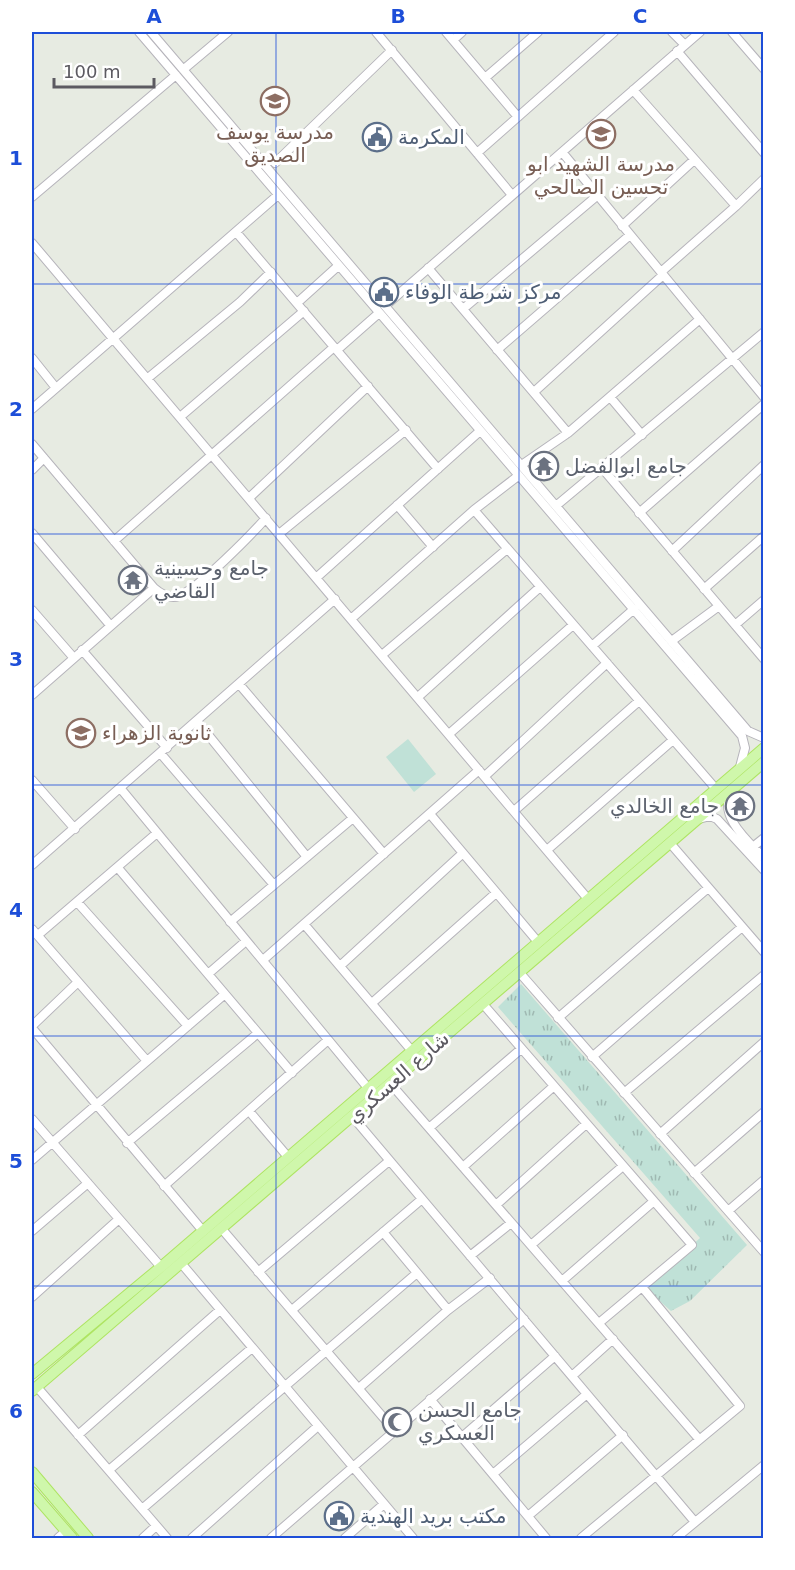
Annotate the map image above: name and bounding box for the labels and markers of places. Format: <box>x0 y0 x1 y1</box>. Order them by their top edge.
school or university icon: مدرسة يوسف الصديق <box>259 85 291 117</box>
school or university icon: مدرسة الشهيد ابو تحسين الصالحي <box>585 118 617 150</box>
place label: مدرسة يوسف الصديق <box>216 120 334 167</box>
public building icon: المكرمة <box>361 121 393 153</box>
place label: المكرمة <box>398 125 465 149</box>
place label: مدرسة الشهيد ابو تحسين الصالحي <box>526 152 675 200</box>
public building icon: مركز شرطة الوفاء <box>368 276 400 308</box>
place label: مركز شرطة الوفاء <box>405 280 562 304</box>
temple icon: جامع ابوالفضل <box>528 450 560 482</box>
place label: جامع ابوالفضل <box>565 454 687 478</box>
place label: جامع وحسينية القاضي <box>154 556 269 604</box>
temple icon: جامع وحسينية القاضي <box>117 564 149 596</box>
school or university icon: ثانوية الزهراء <box>65 717 97 749</box>
place label: ثانوية الزهراء <box>102 721 211 745</box>
temple icon: جامع الخالدي <box>724 790 756 822</box>
place label: جامع الخالدي <box>610 794 719 819</box>
place label: جامع الحسن العسكري <box>418 1398 522 1446</box>
mosque icon: جامع الحسن العسكري <box>381 1406 413 1438</box>
public building icon: مكتب بريد الهندية <box>323 1500 355 1532</box>
place label: مكتب بريد الهندية <box>360 1504 507 1528</box>

